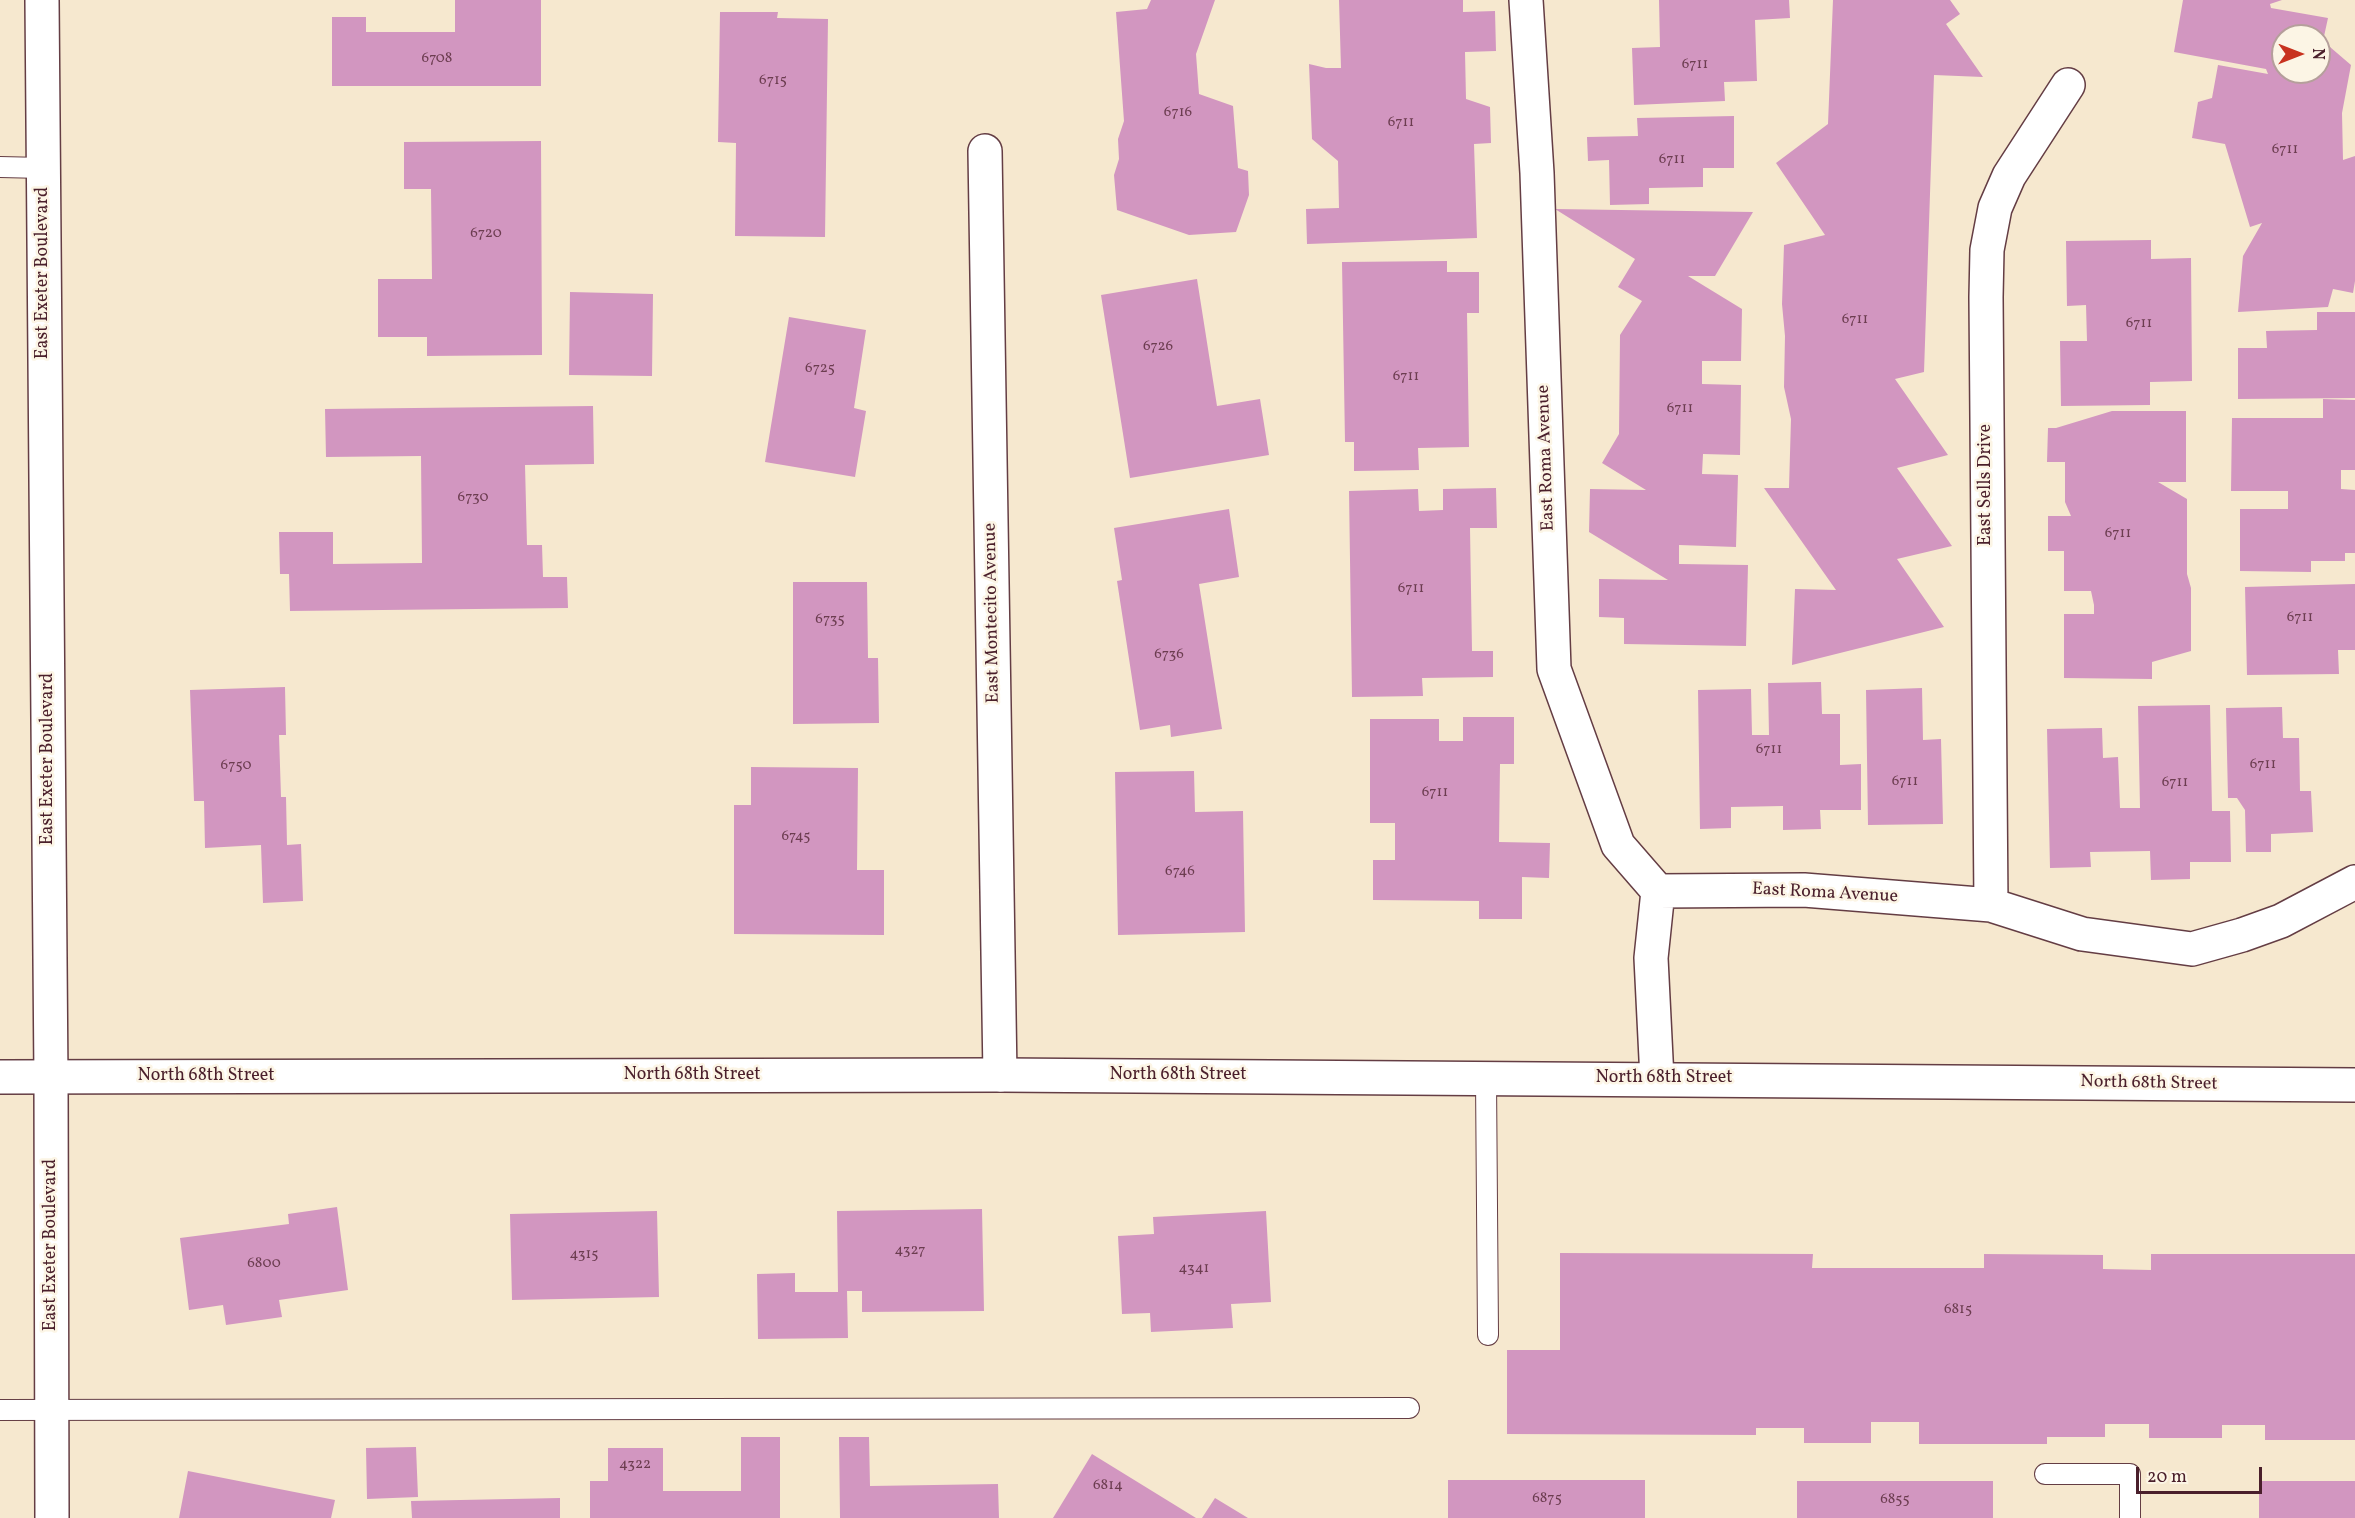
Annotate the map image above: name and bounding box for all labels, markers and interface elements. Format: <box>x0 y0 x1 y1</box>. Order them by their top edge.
north arrow <box>2271 24 2331 84</box>
text: N <box>2306 48 2328 60</box>
house number: 6708 <box>422 50 452 68</box>
house number: 6711 <box>1682 56 1708 74</box>
house number: 6715 <box>759 72 787 90</box>
house number: 6716 <box>1164 104 1192 122</box>
house number: 6711 <box>1388 114 1414 132</box>
house number: 6711 <box>2272 141 2298 159</box>
house number: 6711 <box>1659 151 1685 169</box>
street label: East Exeter Boulevard <box>33 187 55 359</box>
house number: 6720 <box>470 225 502 243</box>
house number: 6711 <box>1842 311 1868 329</box>
house number: 6711 <box>2126 315 2152 333</box>
house number: 6726 <box>1143 338 1173 356</box>
house number: 6725 <box>805 360 835 378</box>
house number: 6711 <box>1393 368 1419 386</box>
street label: East Roma Avenue <box>1534 385 1560 531</box>
house number: 6711 <box>1667 400 1693 418</box>
street label: East Sells Drive <box>1976 424 1998 546</box>
house number: 6730 <box>458 489 488 507</box>
street label: East Montecito Avenue <box>981 523 1005 703</box>
house number: 6711 <box>2105 525 2131 543</box>
house number: 6711 <box>1398 580 1424 598</box>
house number: 6711 <box>2287 609 2313 627</box>
house number: 6735 <box>815 611 845 629</box>
house number: 6736 <box>1154 646 1184 664</box>
street label: East Exeter Boulevard <box>38 673 60 845</box>
house number: 6711 <box>1756 741 1782 759</box>
house number: 6711 <box>2250 756 2276 774</box>
house number: 6750 <box>221 757 251 775</box>
house number: 6711 <box>1892 773 1918 791</box>
house number: 6711 <box>2162 774 2188 792</box>
house number: 6711 <box>1422 784 1448 802</box>
house number: 6745 <box>781 828 811 846</box>
house number: 6746 <box>1165 863 1195 881</box>
street label: East Roma Avenue <box>1751 879 1899 909</box>
street label: North 68th Street <box>623 1065 761 1087</box>
street label: North 68th Street <box>1109 1065 1247 1087</box>
street label: North 68th Street <box>137 1066 275 1088</box>
street label: North 68th Street <box>1595 1068 1733 1090</box>
street label: North 68th Street <box>2080 1072 2218 1096</box>
street label: East Exeter Boulevard <box>41 1159 63 1331</box>
house number: 4327 <box>894 1242 926 1260</box>
house number: 4315 <box>569 1246 599 1264</box>
house number: 6800 <box>247 1255 281 1273</box>
house number: 4341 <box>1179 1260 1209 1278</box>
house number: 6815 <box>1944 1301 1972 1319</box>
scale bar <box>2139 1455 2265 1493</box>
house number: 4322 <box>619 1456 651 1474</box>
text: 20 m <box>2147 1465 2187 1490</box>
house number: 6814 <box>1093 1477 1123 1495</box>
house number: 6875 <box>1532 1490 1562 1508</box>
house number: 6855 <box>1880 1491 1910 1509</box>

